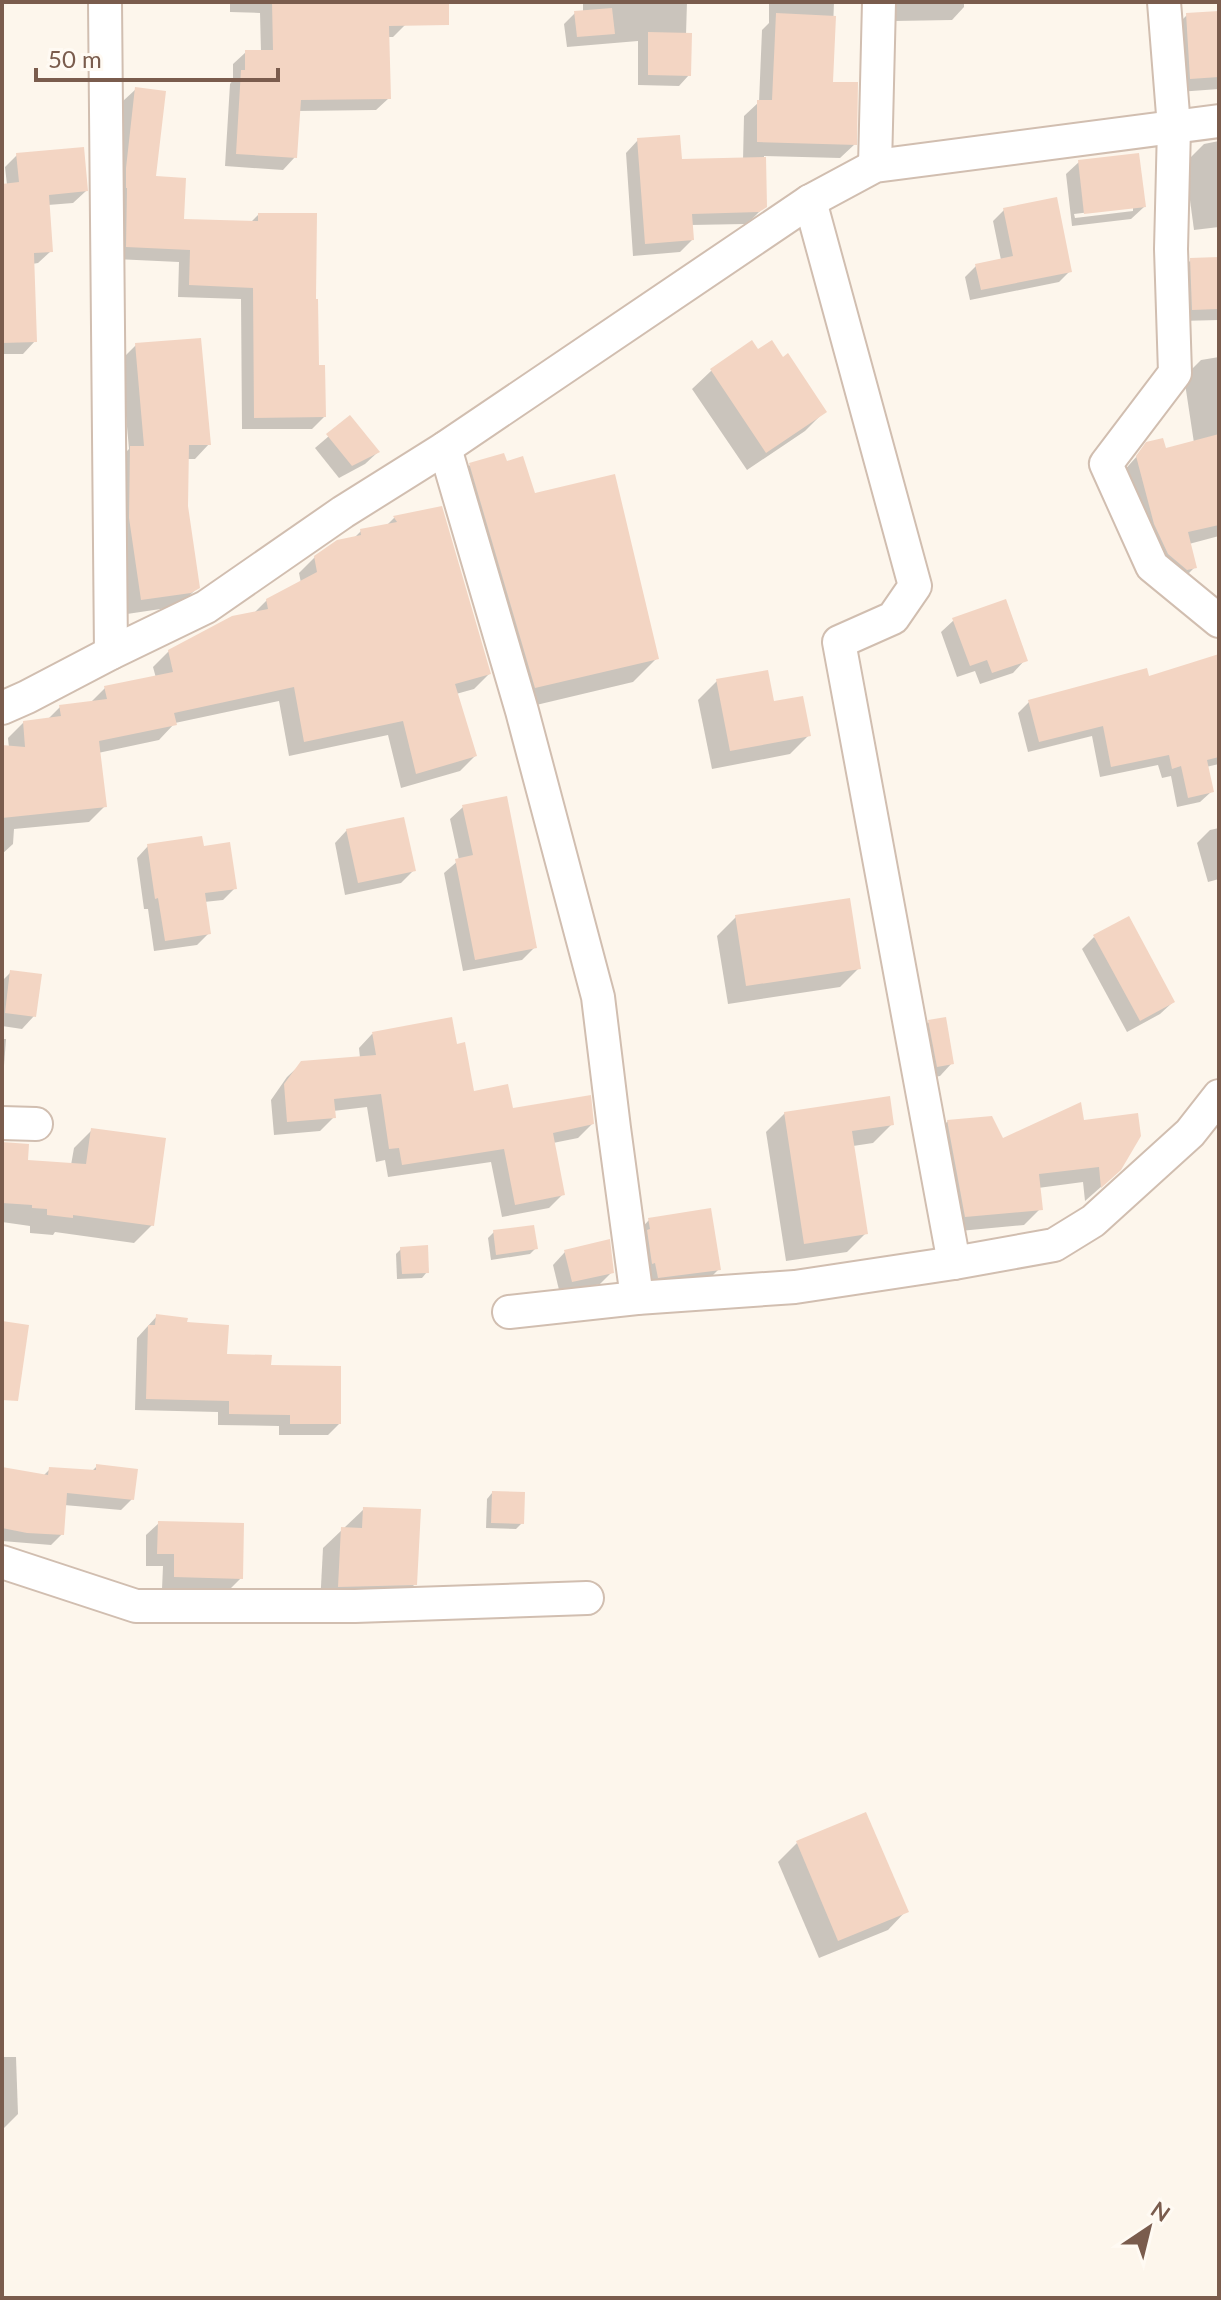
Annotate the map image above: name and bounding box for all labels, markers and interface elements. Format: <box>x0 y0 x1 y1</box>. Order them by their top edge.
scale bar <box>36 32 278 82</box>
text: 50 m <box>48 44 102 73</box>
north arrow <box>1109 2188 1189 2268</box>
text: N <box>1146 2195 1175 2227</box>

